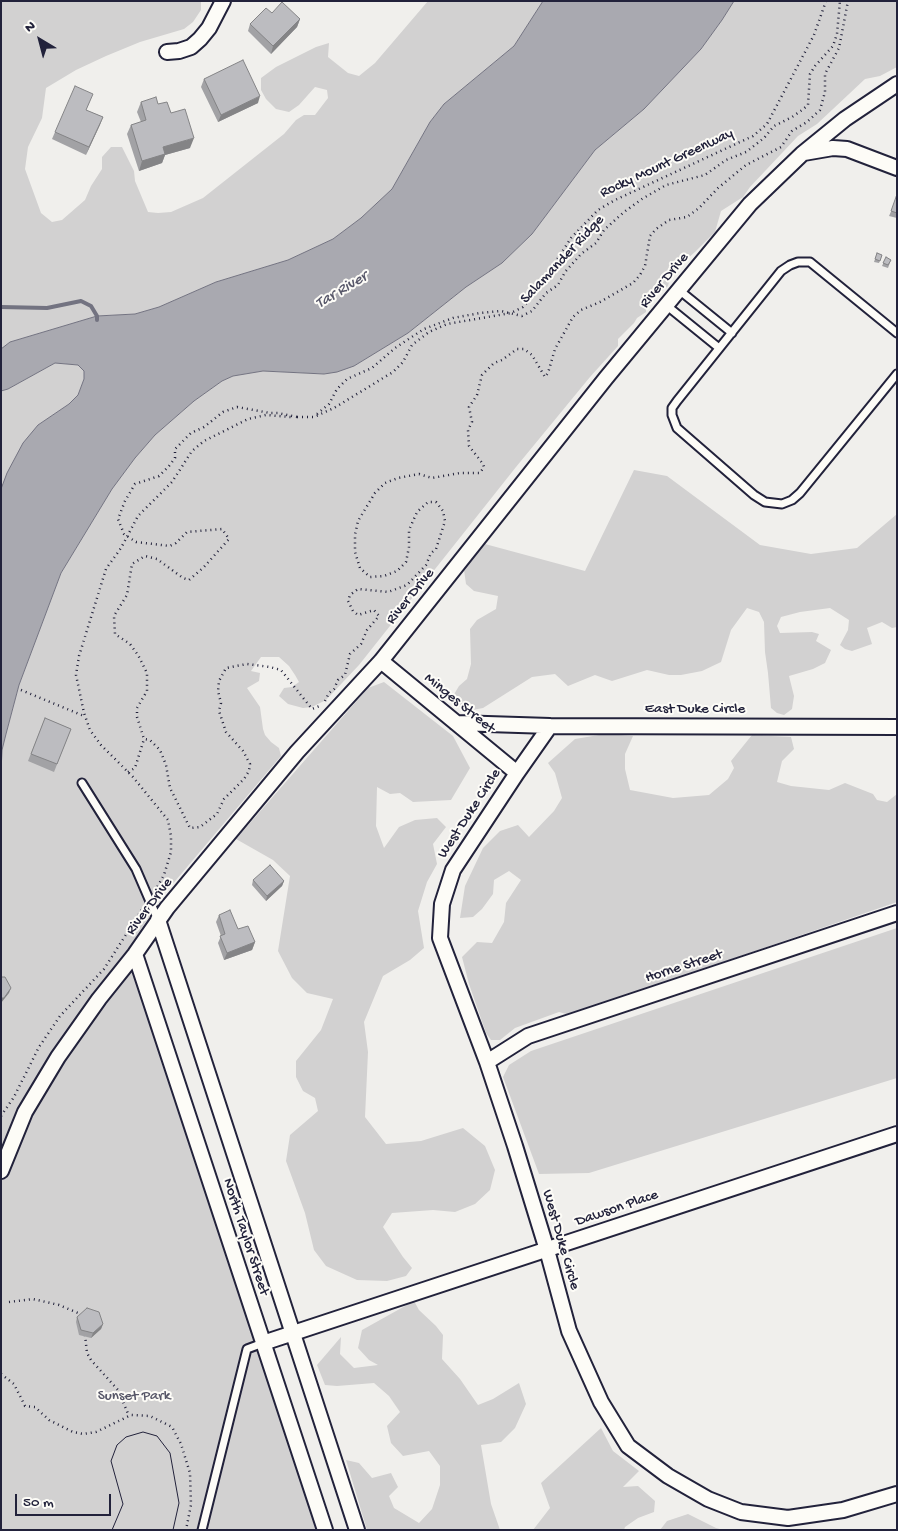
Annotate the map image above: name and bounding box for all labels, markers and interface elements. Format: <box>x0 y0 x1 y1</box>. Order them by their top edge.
north arrow <box>15 15 65 65</box>
text: N <box>22 18 39 37</box>
street label: Rocky Mount Greenway <box>597 125 737 203</box>
street label: Salamander Ridge <box>517 212 609 308</box>
street label: River Drive <box>637 250 693 312</box>
water label: Tar River <box>312 268 372 314</box>
street label: River Drive <box>383 565 439 629</box>
street label: Minges Street <box>420 670 498 738</box>
street label: East Duke Circle <box>645 701 745 719</box>
street label: West Duke Circle <box>434 766 506 862</box>
street label: River Drive <box>123 875 177 939</box>
street label: Horne Street <box>643 946 725 988</box>
street label: North Taylor Street <box>218 1176 272 1298</box>
street label: Dawson Place <box>573 1186 661 1232</box>
street label: West Duke Circle <box>537 1188 583 1292</box>
park label: Sunset Park <box>98 1388 170 1406</box>
scale bar <box>18 1484 114 1516</box>
text: 50 m <box>23 1494 54 1512</box>

